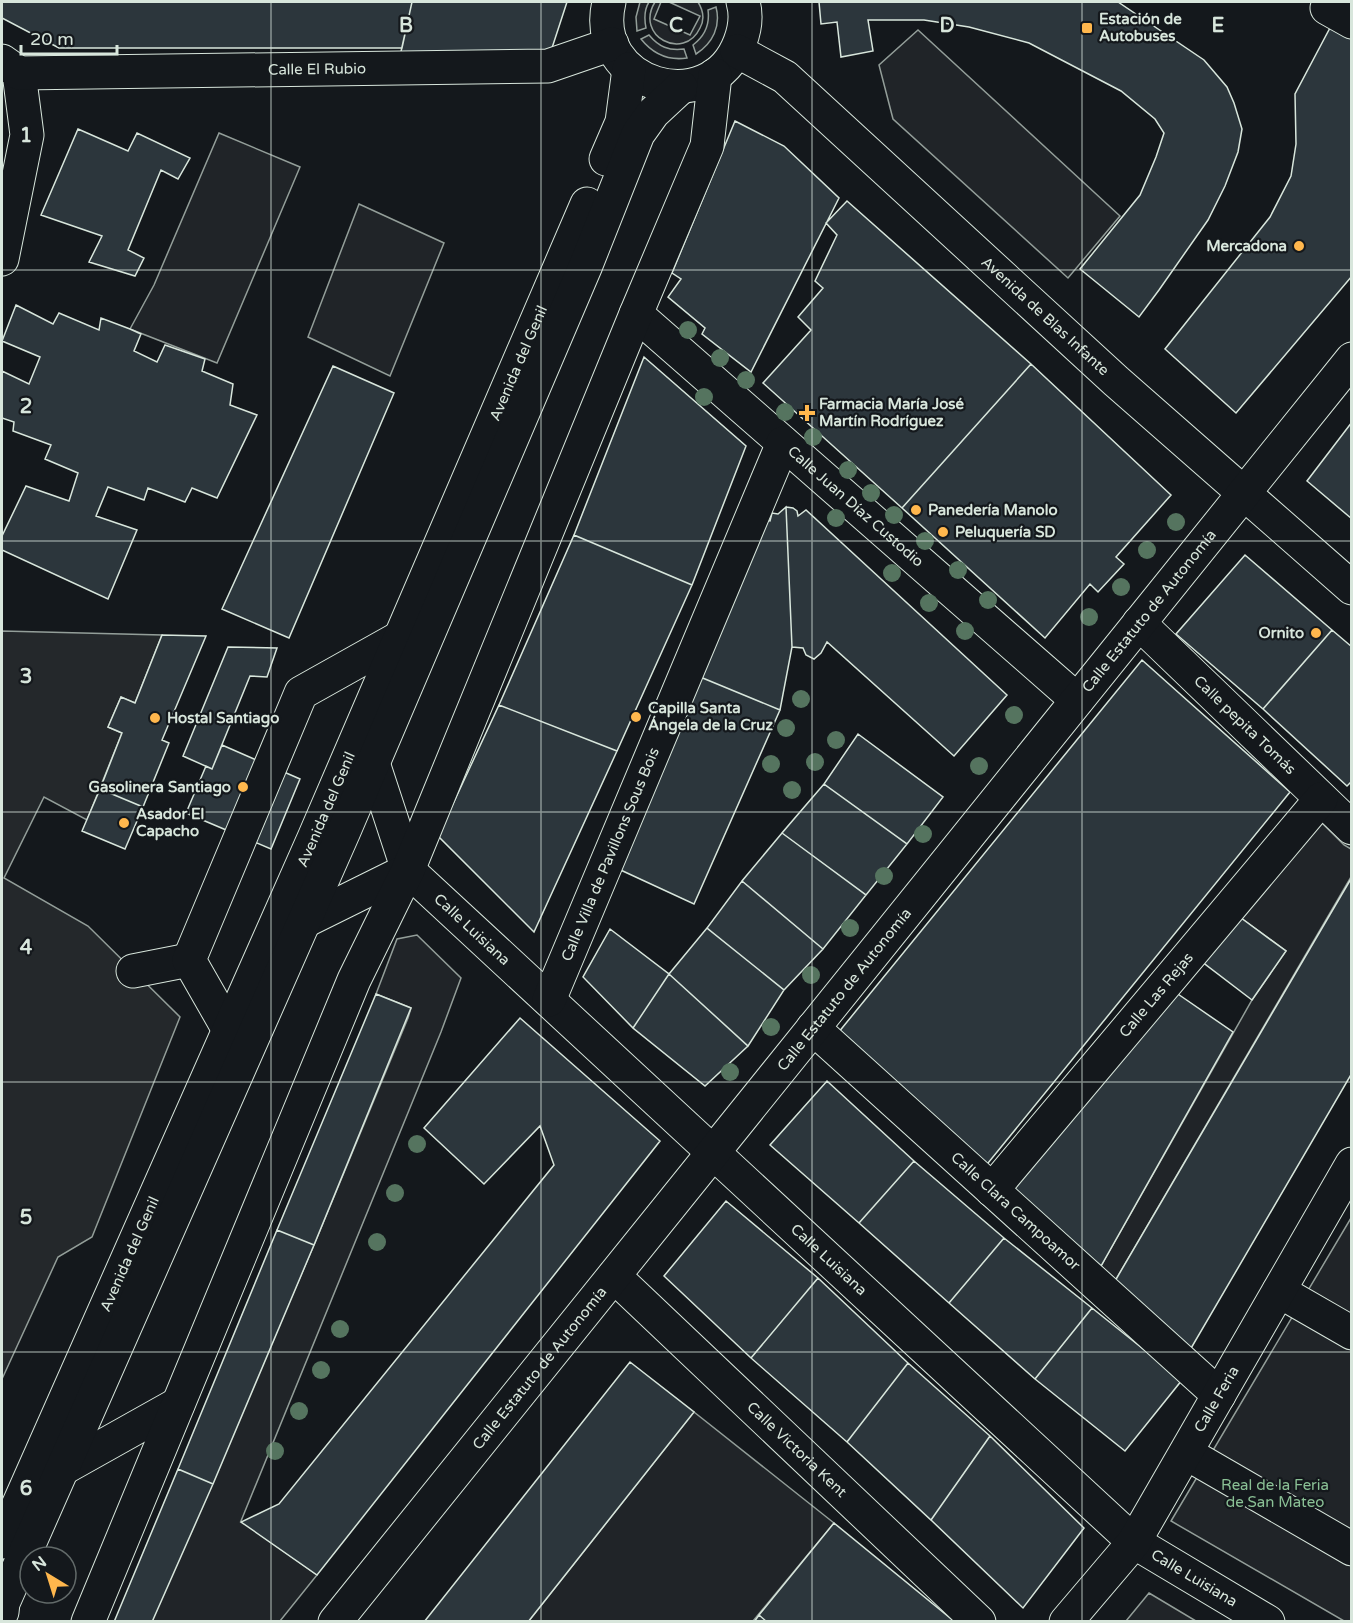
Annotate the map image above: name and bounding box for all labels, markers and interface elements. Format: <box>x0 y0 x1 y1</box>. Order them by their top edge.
place label: Estación de Autobuses <box>1099 10 1182 45</box>
text: B <box>399 14 413 38</box>
text: C <box>669 14 683 38</box>
text: D <box>939 14 955 38</box>
text: E <box>1212 14 1225 38</box>
scale bar <box>21 18 117 56</box>
marker: Estación de Autobuses <box>1080 21 1094 35</box>
text: 20 m <box>30 28 74 50</box>
street label: Calle El Rubio <box>268 59 366 79</box>
text: 1 <box>20 124 32 148</box>
place label: Mercadona <box>1206 237 1287 255</box>
marker: Mercadona <box>1292 239 1306 253</box>
street label: Avenida de Blas Infante <box>978 253 1113 379</box>
street label: Avenida del Genil <box>486 303 551 424</box>
text: 2 <box>20 395 32 419</box>
place label: Farmacia María José Martín Rodríguez <box>819 395 964 431</box>
marker: Farmacia María José Martín Rodríguez <box>800 406 814 420</box>
street label: Calle Juan Díaz Custodio <box>784 442 927 571</box>
place label: Panedería Manolo <box>928 501 1058 519</box>
marker: Panedería Manolo <box>909 503 923 517</box>
place label: Peluquería SD <box>955 523 1056 542</box>
marker: Peluquería SD <box>936 525 950 539</box>
street label: Calle Estatuto de Autonomía <box>1078 526 1220 696</box>
place label: Ornito <box>1259 624 1304 642</box>
marker: Ornito <box>1309 626 1323 640</box>
text: 3 <box>20 665 32 689</box>
street label: Calle pepita Tomás <box>1190 672 1300 778</box>
place label: Capilla Santa Ángela de la Cruz <box>648 699 773 735</box>
place label: Hostal Santiago <box>167 709 279 728</box>
marker: Capilla Santa Ángela de la Cruz <box>629 710 643 724</box>
marker: Hostal Santiago <box>148 711 162 725</box>
street label: Calle Villa de Pavillons Sous Bois <box>557 745 663 964</box>
street label: Avenida del Genil <box>293 749 359 870</box>
place label: Gasolinera Santiago <box>89 778 231 797</box>
marker: Gasolinera Santiago <box>236 780 250 794</box>
place label: Asador El Capacho <box>136 805 204 841</box>
marker: Asador El Capacho <box>117 816 131 830</box>
street label: Calle Luisiana <box>430 890 514 969</box>
street label: Calle Estatuto de Autonomía <box>773 904 915 1075</box>
text: 4 <box>20 936 33 960</box>
street label: Calle Las Rejas <box>1115 949 1197 1041</box>
street label: Calle Clara Campoamor <box>947 1148 1084 1274</box>
street label: Avenida del Genil <box>96 1194 163 1314</box>
text: 5 <box>20 1206 32 1230</box>
street label: Calle Luisiana <box>787 1220 871 1299</box>
street label: Calle Estatuto de Autonomía <box>468 1283 610 1453</box>
street label: Calle Feria <box>1190 1363 1243 1436</box>
street label: Calle Victoria Kent <box>743 1398 851 1501</box>
park label: Real de la Feria de San Mateo <box>1221 1476 1329 1511</box>
text: 6 <box>20 1477 32 1501</box>
north arrow <box>18 1545 78 1605</box>
street label: Calle Luisiana <box>1148 1545 1241 1611</box>
text: N <box>28 1552 51 1576</box>

